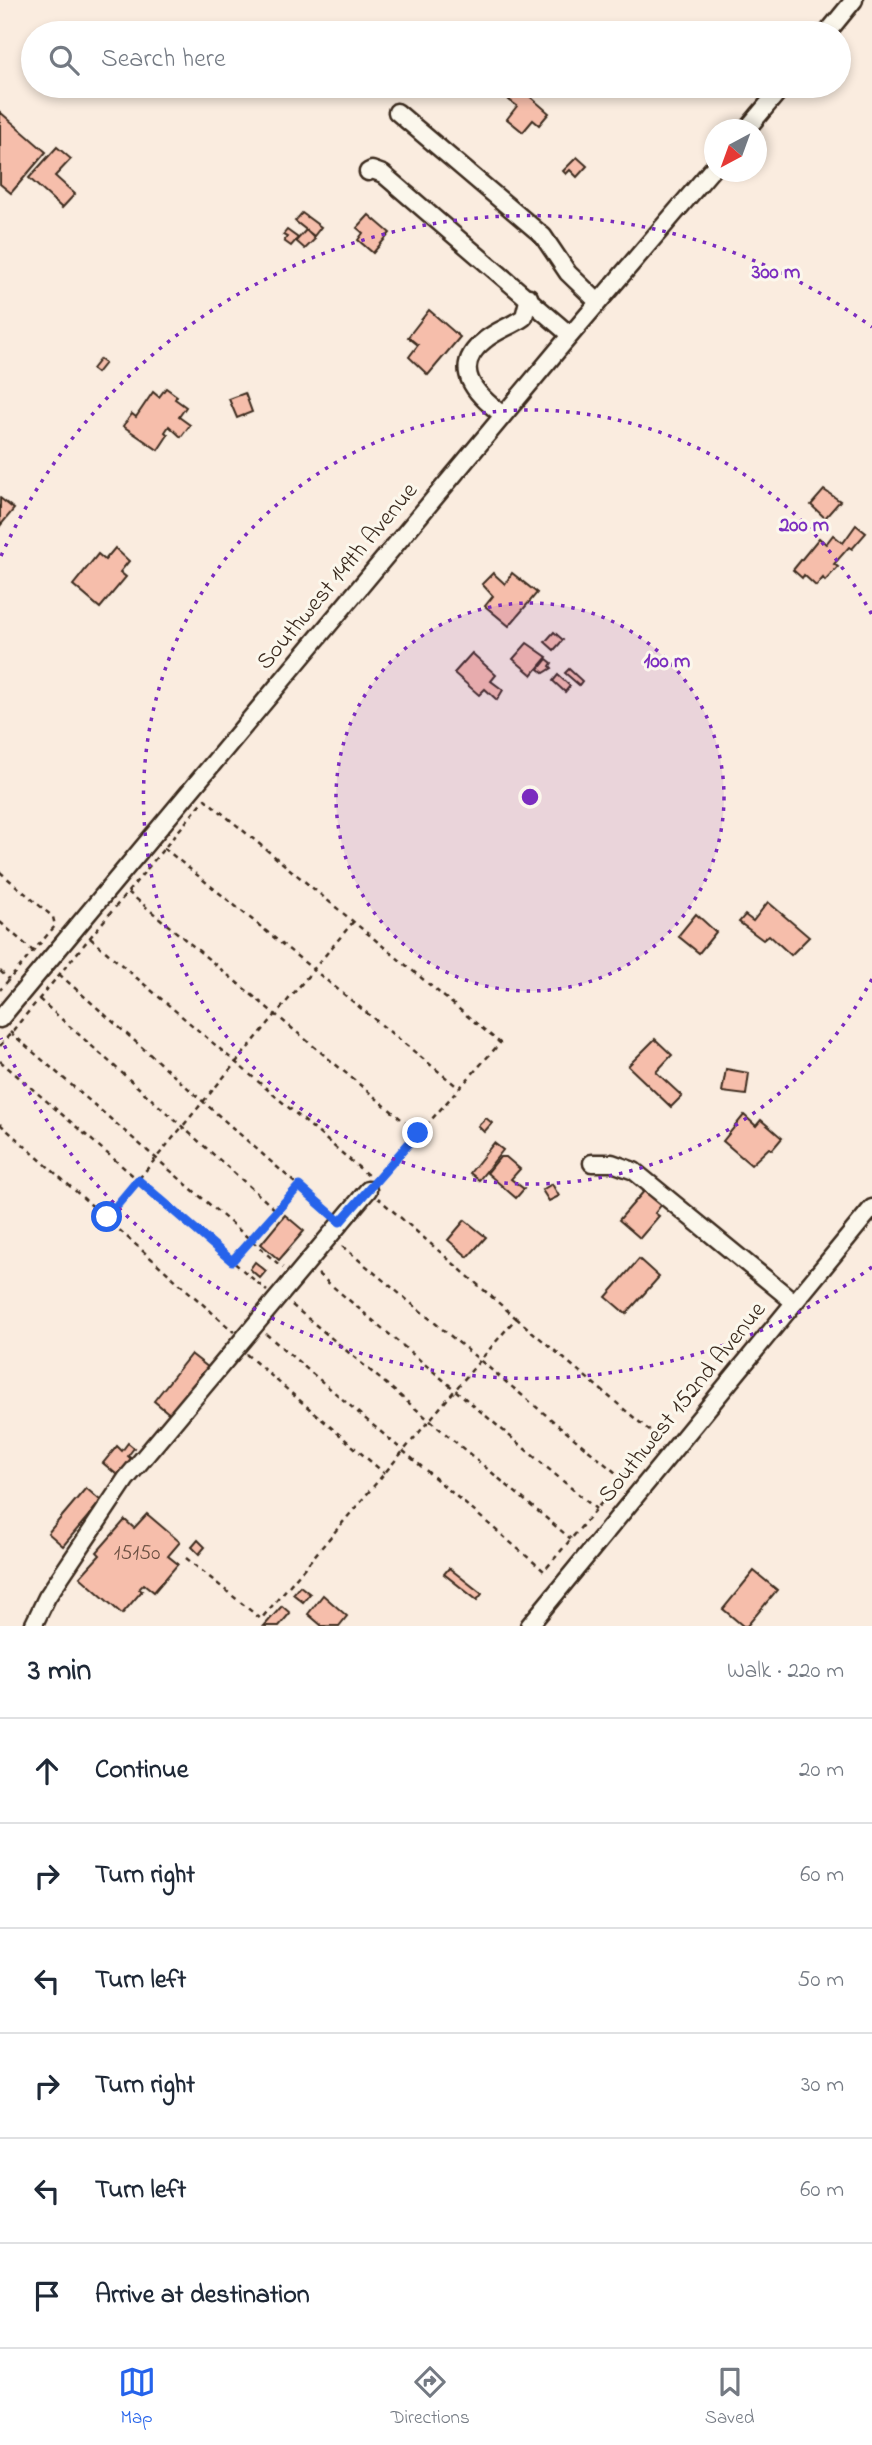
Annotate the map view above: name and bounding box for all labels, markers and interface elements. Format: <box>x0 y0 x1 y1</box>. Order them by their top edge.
search box <box>21 21 851 98</box>
icon: search <box>45 41 83 79</box>
text: Search here <box>101 41 226 79</box>
north arrow <box>704 119 767 182</box>
text: 300 m <box>751 258 800 288</box>
street label: Southwest 149th Avenue <box>249 475 427 679</box>
text: 200 m <box>778 511 829 541</box>
text: 100 m <box>644 647 690 677</box>
centre of rings <box>518 785 542 809</box>
route end <box>402 1117 433 1148</box>
route start <box>91 1201 122 1232</box>
street label: Southwest 152nd Avenue <box>591 1295 775 1511</box>
house number: 15150 <box>114 1539 160 1569</box>
text: 3 min <box>28 1650 91 1694</box>
text: Walk · 220 m <box>727 1655 844 1688</box>
icon: ahead <box>28 1752 66 1790</box>
text: Continue <box>95 1752 188 1790</box>
text: 20 m <box>799 1754 844 1787</box>
icon: right <box>28 1857 66 1895</box>
text: Turn right <box>95 1857 195 1895</box>
text: 60 m <box>800 1859 844 1892</box>
icon: left <box>28 1962 66 2000</box>
text: Turn left <box>95 1962 186 2000</box>
text: 50 m <box>797 1964 844 1997</box>
icon: right <box>28 2067 66 2105</box>
text: Turn right <box>95 2067 195 2105</box>
text: 30 m <box>801 2069 844 2102</box>
icon: left <box>28 2172 66 2210</box>
text: Turn left <box>95 2172 186 2210</box>
text: 60 m <box>800 2174 844 2207</box>
icon: arrive <box>28 2277 66 2315</box>
text: Arrive at destination <box>95 2277 310 2315</box>
tab: Map <box>118 2363 156 2432</box>
tab: Directions <box>391 2363 470 2432</box>
tab: Saved <box>705 2363 754 2432</box>

